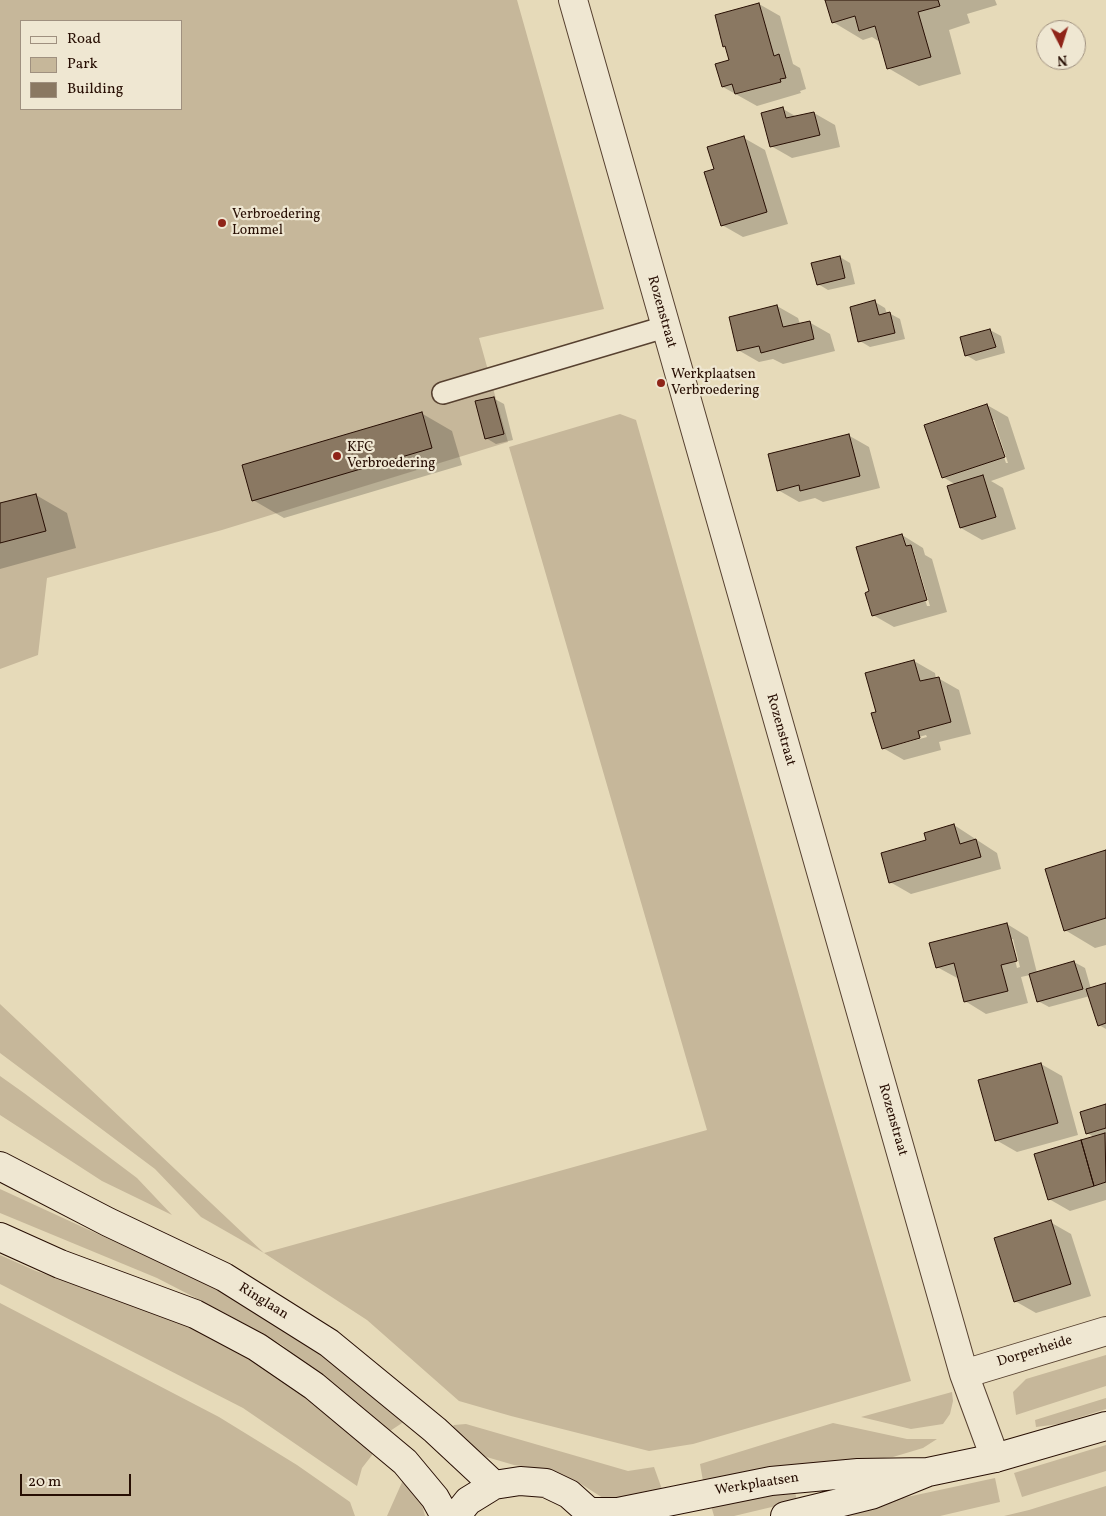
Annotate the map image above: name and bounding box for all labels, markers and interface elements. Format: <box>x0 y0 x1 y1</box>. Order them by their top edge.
legend <box>20 20 182 110</box>
north arrow <box>1036 20 1086 70</box>
text: Road <box>67 29 101 50</box>
text: N <box>1056 50 1068 69</box>
text: Park <box>67 54 98 75</box>
text: Building <box>67 79 123 100</box>
place label: Verbroedering Lommel <box>232 207 321 240</box>
marker: Verbroedering Lommel <box>216 217 228 229</box>
street label: Rozenstraat <box>643 274 679 350</box>
place label: Werkplaatsen Verbroedering <box>671 367 760 400</box>
marker: Werkplaatsen Verbroedering <box>655 377 667 389</box>
place label: KFC Verbroedering <box>347 440 436 472</box>
marker: KFC Verbroedering <box>331 450 343 462</box>
street label: Rozenstraat <box>762 692 798 768</box>
street label: Rozenstraat <box>874 1082 910 1158</box>
street label: Ringlaan <box>235 1280 291 1324</box>
street label: Dorperheide <box>995 1333 1075 1371</box>
scale bar <box>22 1464 134 1496</box>
street label: Werkplaatsen <box>714 1470 800 1500</box>
text: 20 m <box>28 1472 61 1493</box>

